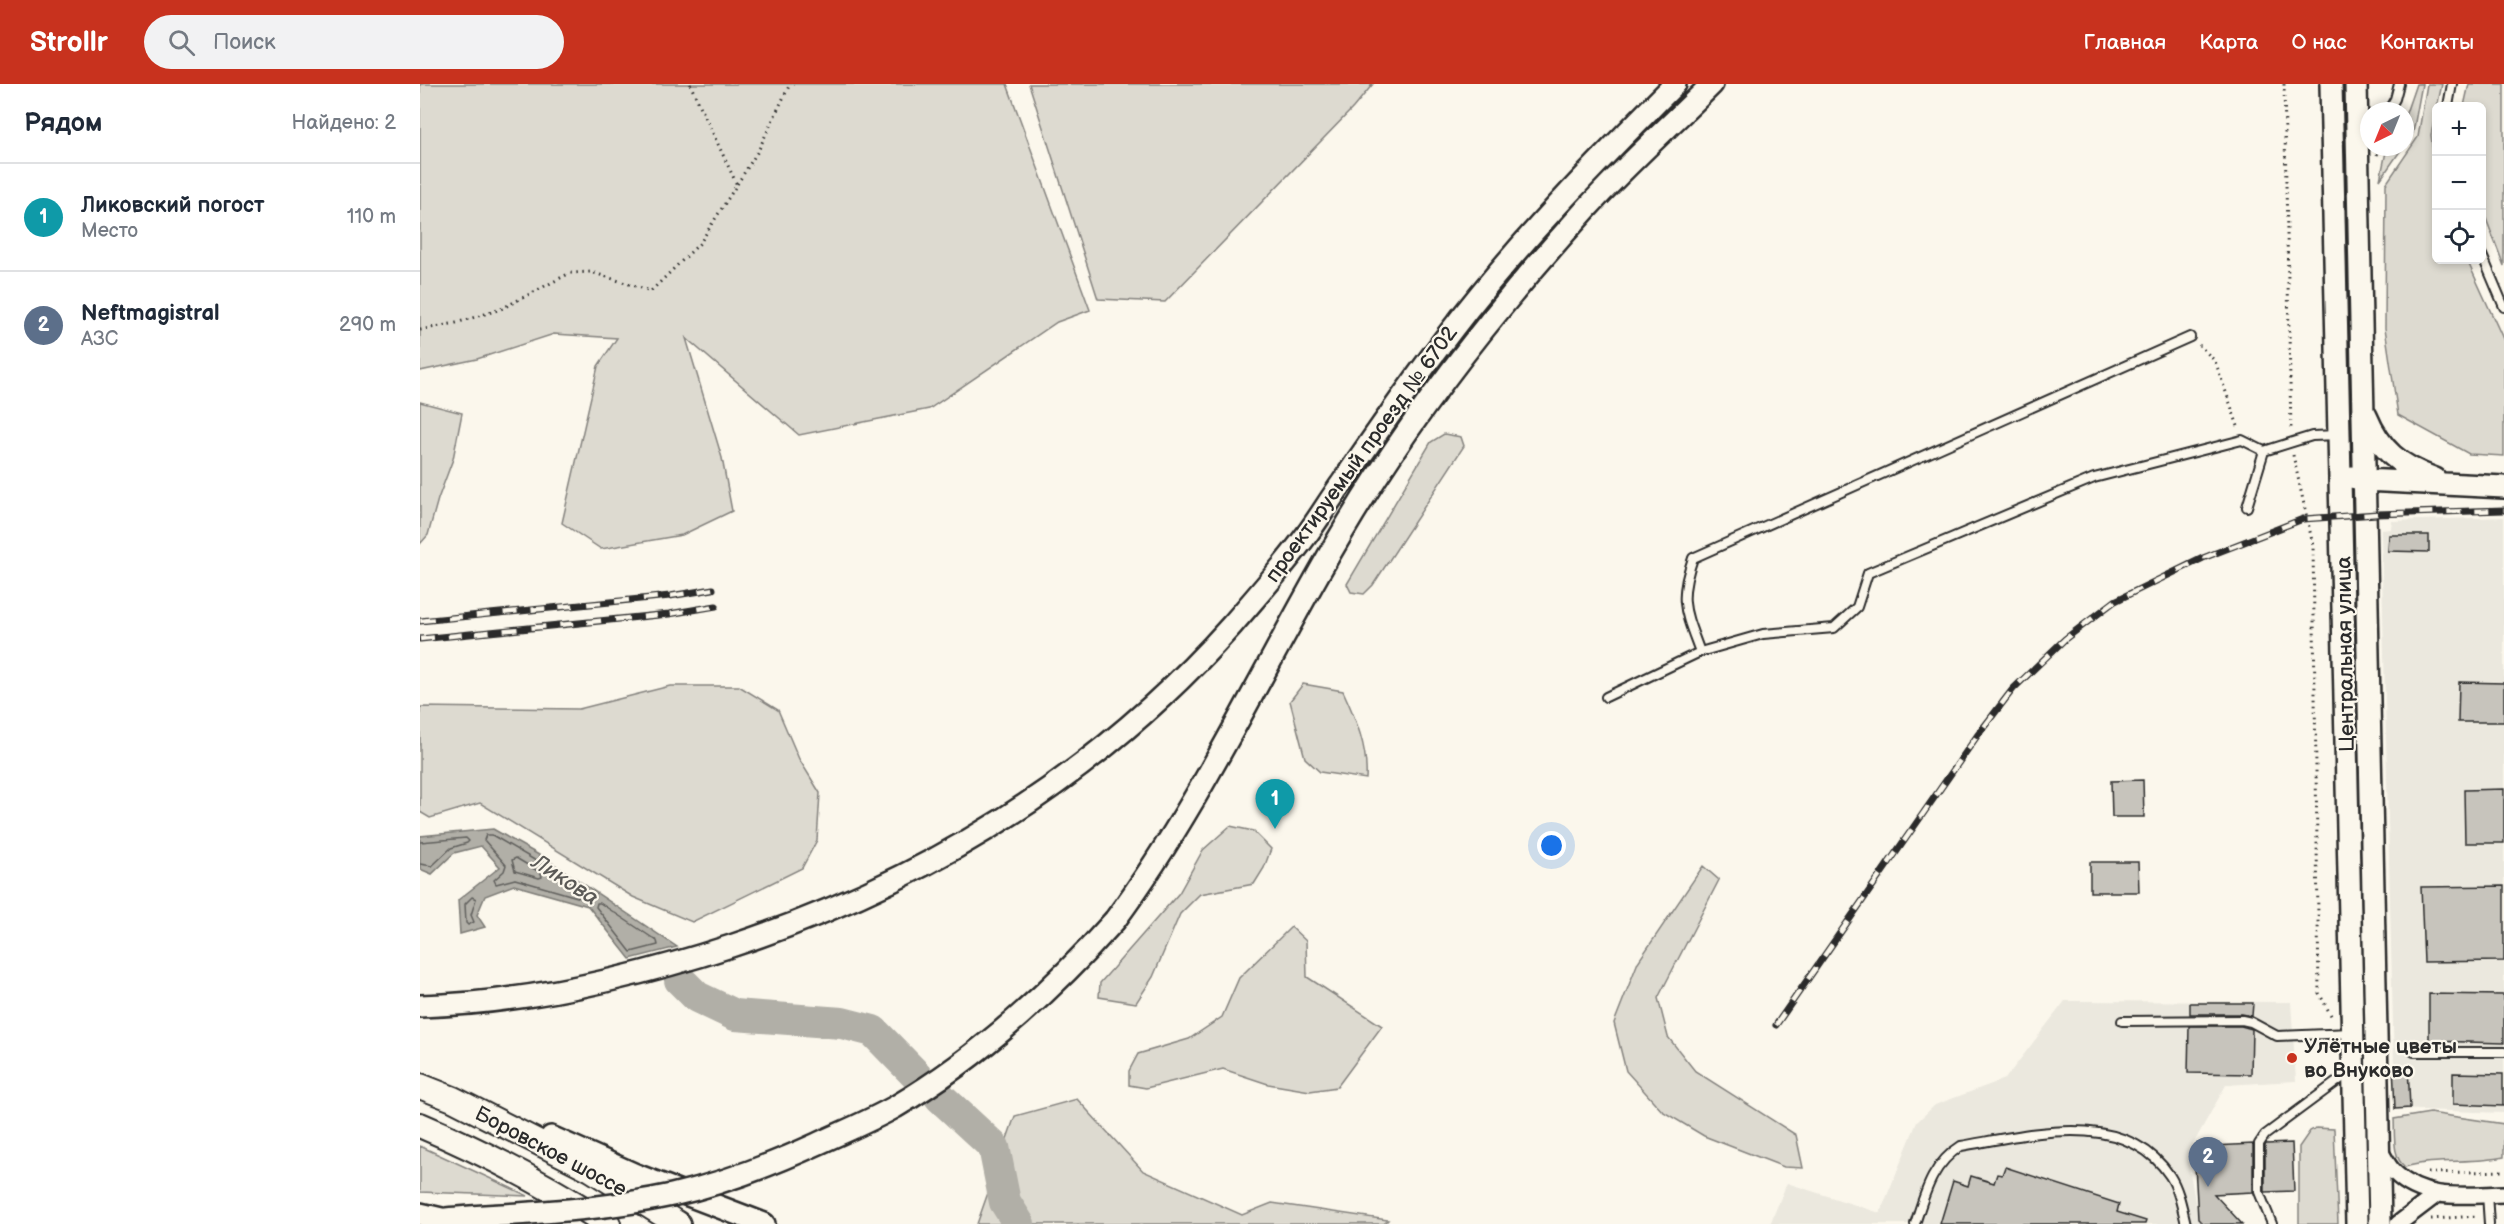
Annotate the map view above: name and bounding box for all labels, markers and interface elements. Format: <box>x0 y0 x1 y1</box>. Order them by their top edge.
search box <box>144 15 564 69</box>
text: Strollr <box>30 26 108 59</box>
icon: search <box>165 26 198 59</box>
text: Поиск <box>213 29 276 56</box>
text: Главная <box>2083 30 2166 55</box>
text: Карта <box>2199 30 2258 55</box>
text: О нас <box>2291 30 2347 55</box>
text: Контакты <box>2380 30 2474 55</box>
north arrow <box>2360 102 2414 156</box>
map controls <box>2432 102 2486 264</box>
button: + <box>2432 102 2486 156</box>
text: Рядом <box>24 108 102 139</box>
text: Найдено: 2 <box>292 111 396 135</box>
button: − <box>2432 156 2486 210</box>
text: Ликовский погост <box>81 192 265 219</box>
text: 1 <box>39 205 48 229</box>
text: 110 m <box>347 205 396 229</box>
button: locate <box>2432 210 2486 264</box>
text: Место <box>81 219 138 243</box>
text: Neftmagistral <box>81 300 220 327</box>
text: 2 <box>38 313 49 337</box>
text: 290 m <box>339 313 396 337</box>
street label: проектируемый проезд № 6702 <box>1260 321 1463 587</box>
text: АЗС <box>81 327 118 351</box>
street label: Центральная улица <box>2331 555 2360 752</box>
pin: 1 <box>1256 780 1294 829</box>
your location <box>1537 831 1566 860</box>
water label: Ликова <box>525 848 604 912</box>
place label: Улётные цветы во Внуково <box>2304 1034 2457 1083</box>
marker: Улётные цветы во Внуково <box>2285 1051 2299 1065</box>
street label: Боровское шоссе <box>471 1101 631 1202</box>
pin: 2 <box>2188 1138 2228 1187</box>

